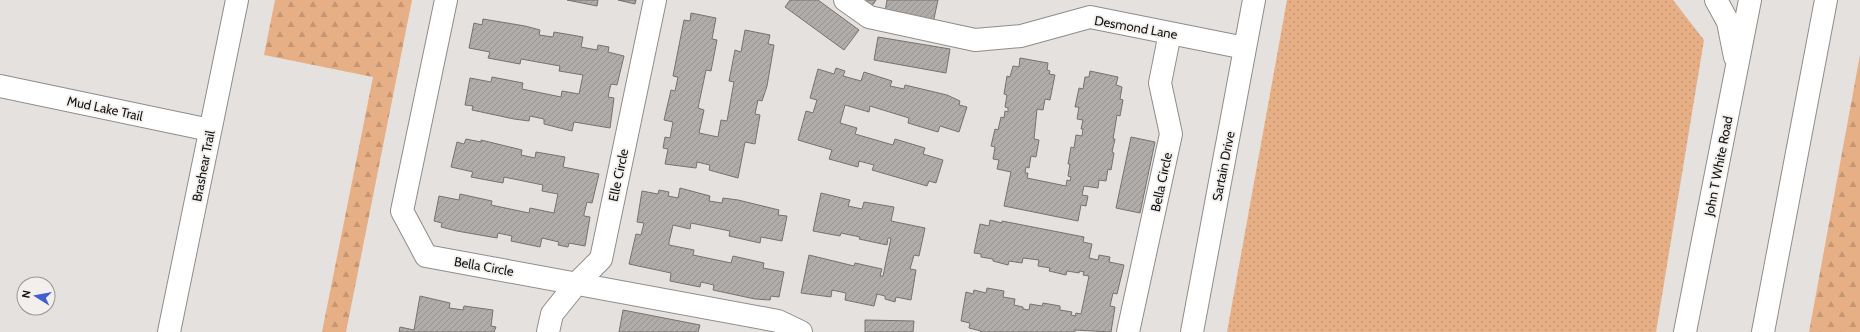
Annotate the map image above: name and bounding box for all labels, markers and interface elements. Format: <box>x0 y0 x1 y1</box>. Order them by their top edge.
street label: Desmond Lane <box>1093 12 1179 42</box>
street label: Mud Lake Trail <box>66 92 144 124</box>
street label: John T White Road <box>1700 115 1736 218</box>
street label: Brashear Trail <box>188 129 218 203</box>
street label: Sartain Drive <box>1208 129 1238 202</box>
street label: Elle Circle <box>605 147 631 203</box>
street label: Bella Circle <box>1147 150 1175 213</box>
street label: Bella Circle <box>453 253 515 279</box>
north arrow <box>16 276 56 316</box>
text: N <box>19 289 34 299</box>

